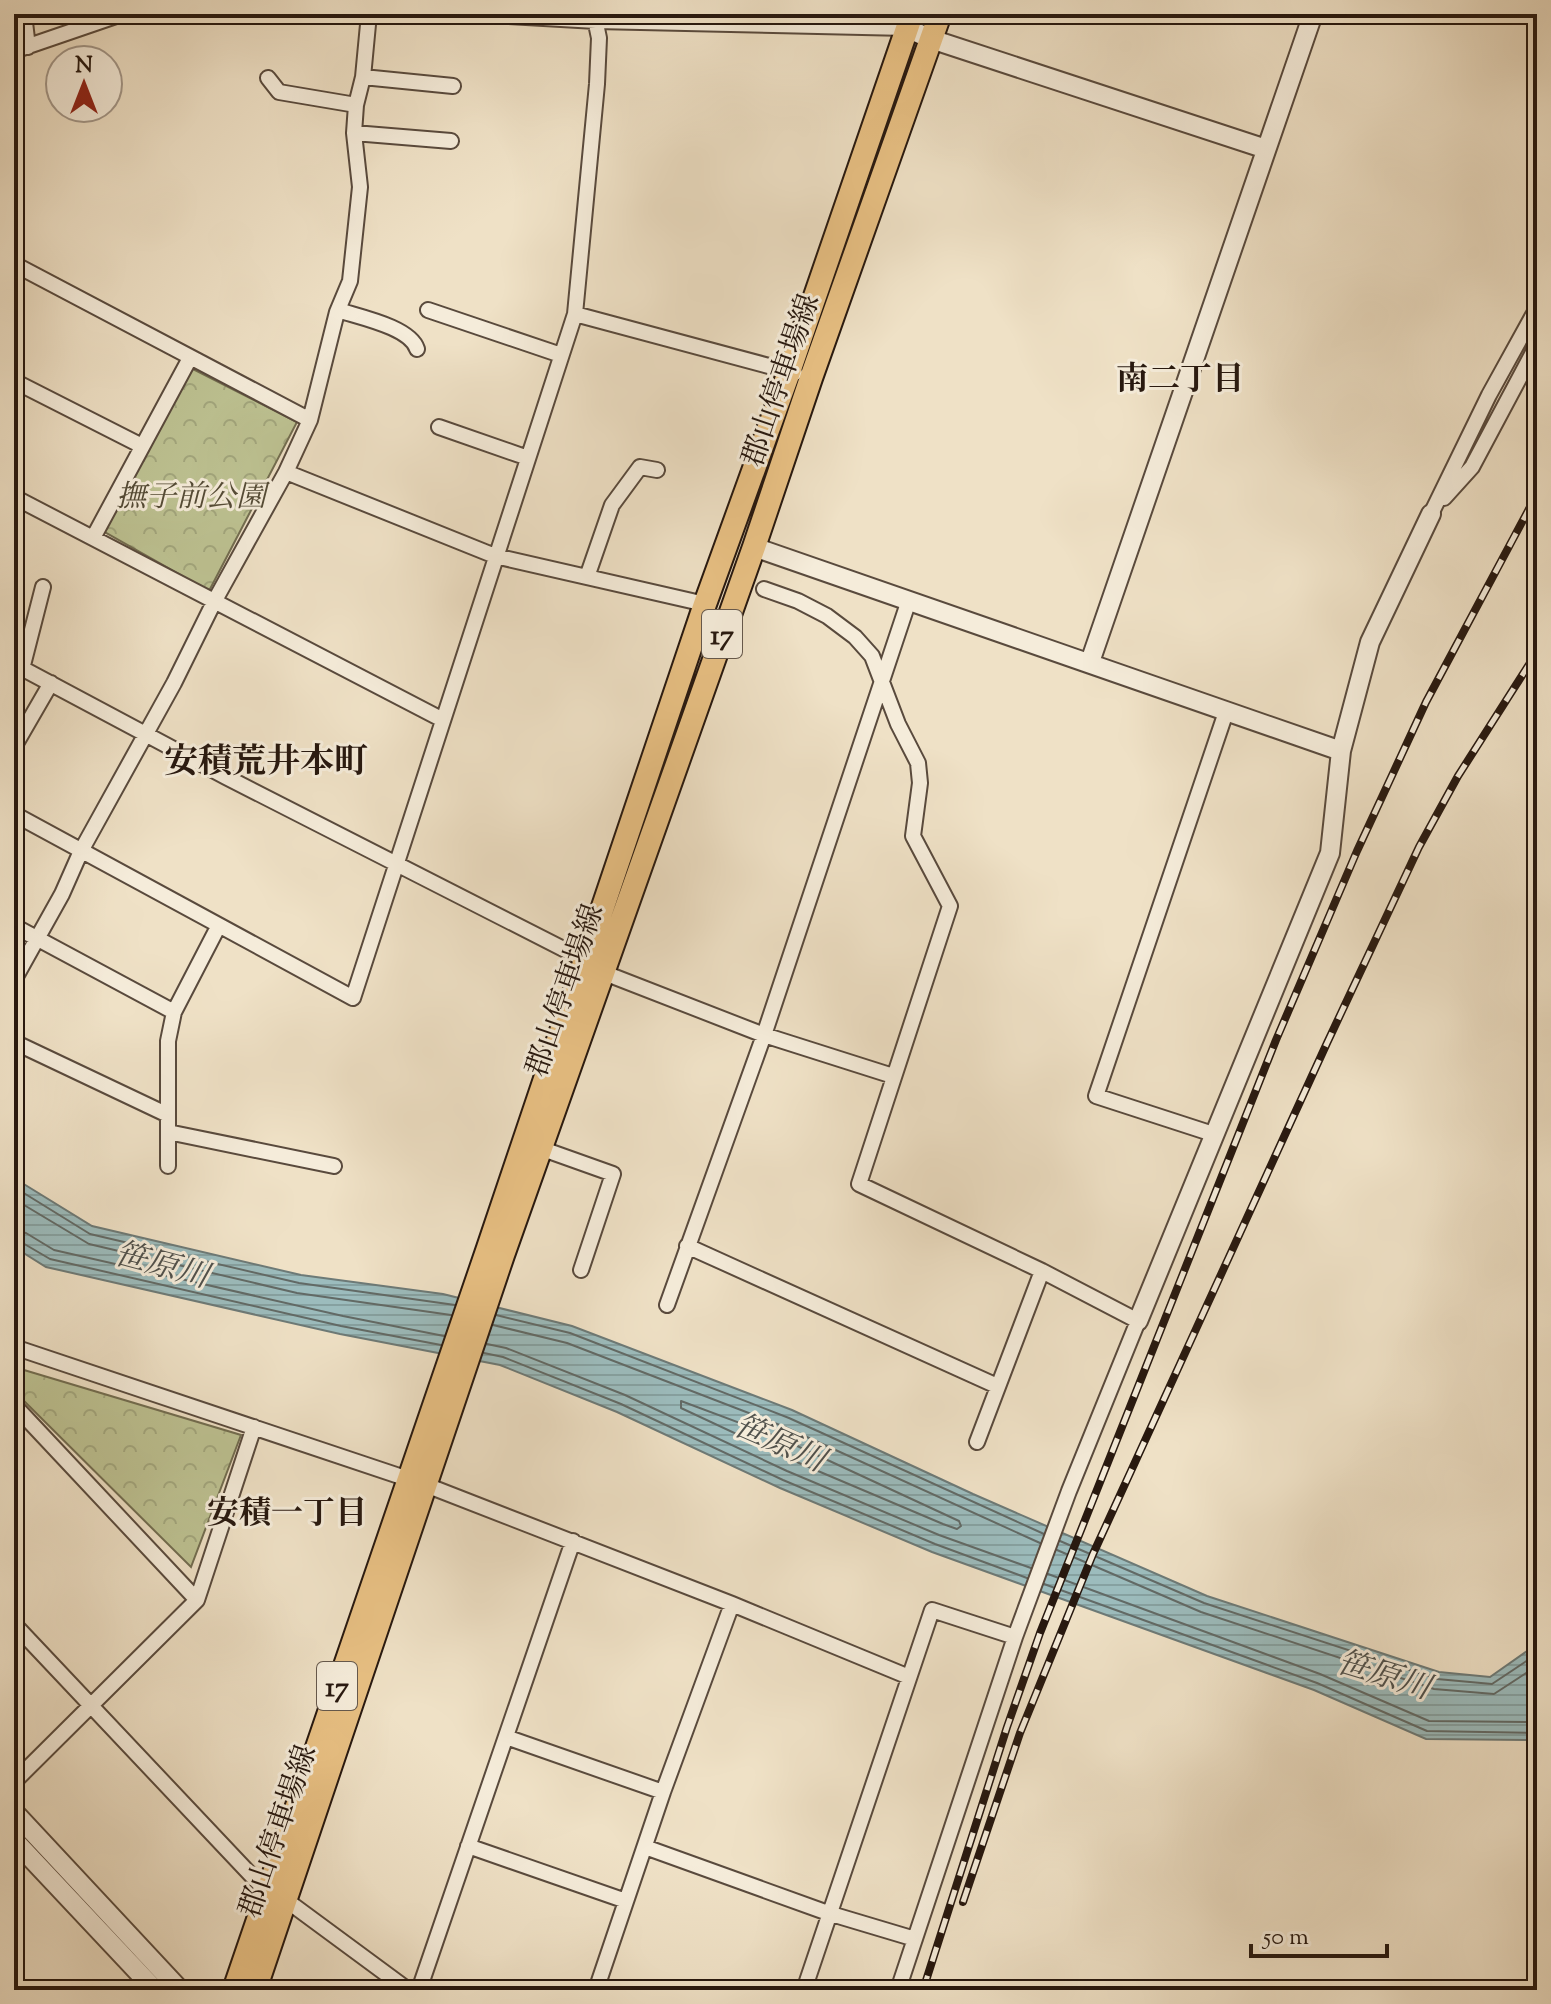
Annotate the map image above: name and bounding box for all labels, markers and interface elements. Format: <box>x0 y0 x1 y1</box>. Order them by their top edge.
north arrow <box>44 44 124 124</box>
text: N <box>75 51 93 83</box>
street label: 郡山停車場線 <box>733 289 832 473</box>
district label: 南二丁目 <box>1116 358 1244 404</box>
park label: 撫子前公園 <box>116 477 271 520</box>
road number: 17 <box>702 610 742 658</box>
district label: 安積荒井本町 <box>164 739 368 788</box>
street label: 郡山停車場線 <box>517 899 616 1083</box>
water label: 笹原川 <box>109 1232 216 1302</box>
water label: 笹原川 <box>726 1404 835 1486</box>
district label: 安積一丁目 <box>207 1492 367 1538</box>
water label: 笹原川 <box>1330 1641 1439 1714</box>
road number: 17 <box>317 1662 357 1710</box>
street label: 郡山停車場線 <box>230 1740 329 1924</box>
scale bar <box>1251 1908 1387 1958</box>
text: 50 m <box>1261 1921 1309 1955</box>

